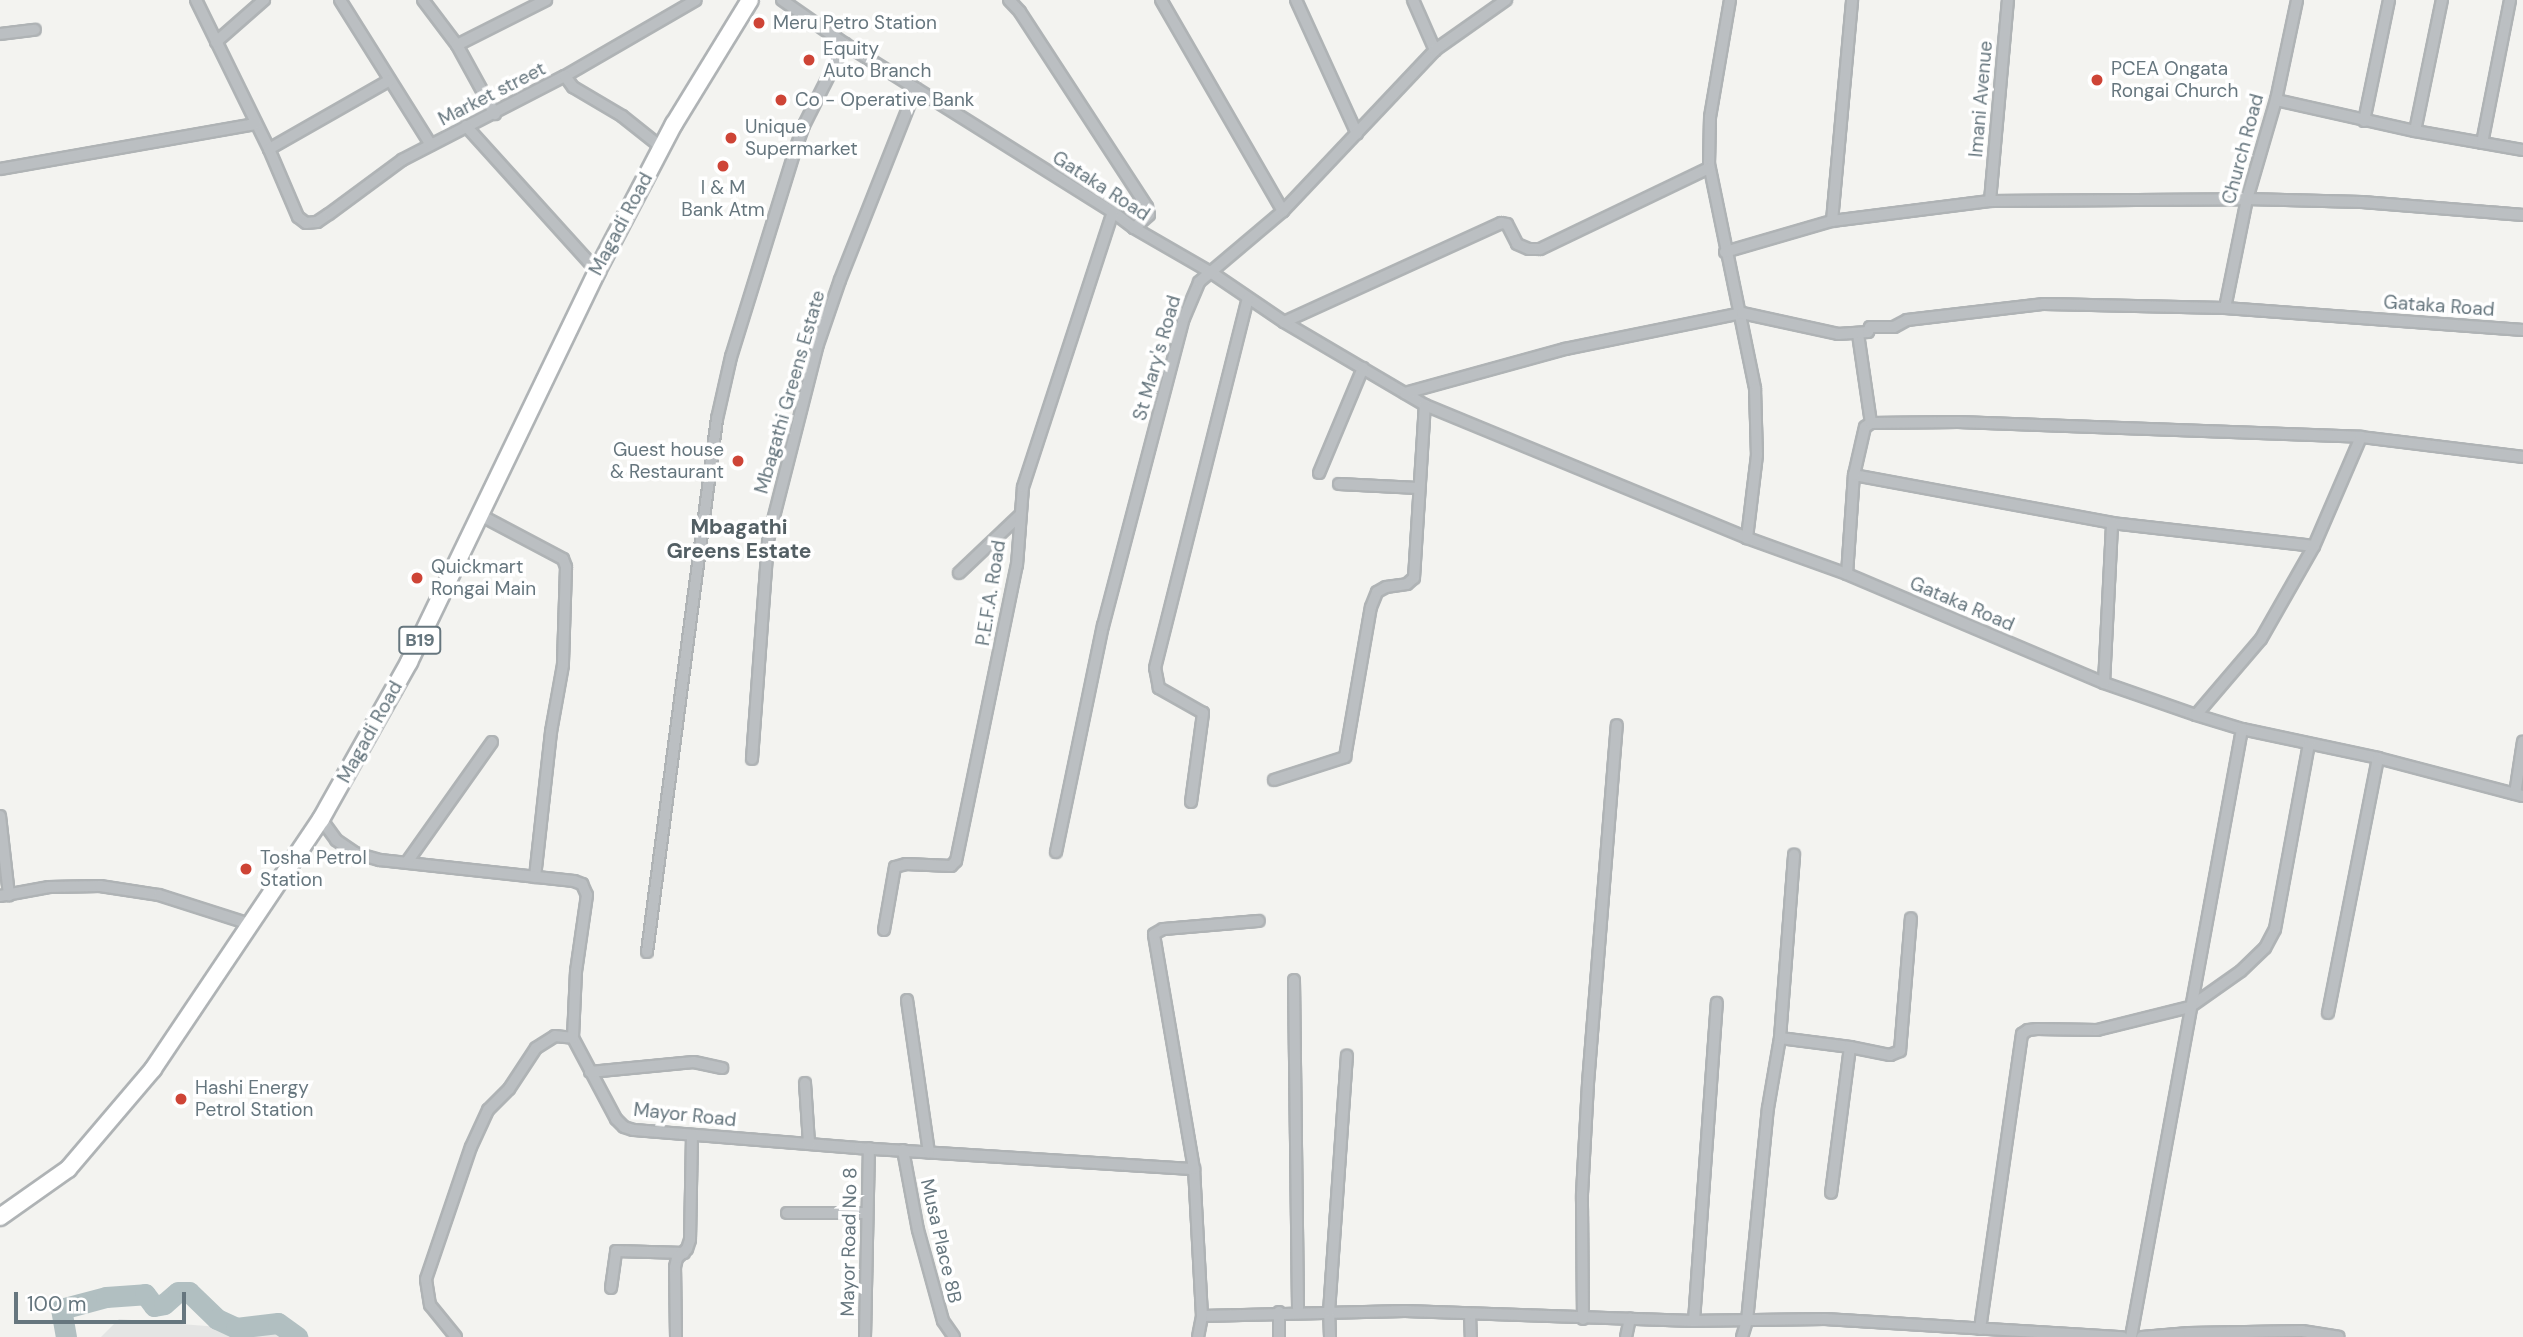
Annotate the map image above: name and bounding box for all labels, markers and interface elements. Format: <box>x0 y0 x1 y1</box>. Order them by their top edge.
place label: Meru Petro Station <box>773 12 937 34</box>
marker: Meru Petro Station <box>751 15 767 31</box>
place label: Equity Auto Branch <box>823 38 931 82</box>
street label: Imani Avenue <box>1965 40 1997 158</box>
marker: Equity Auto Branch <box>801 52 817 68</box>
street label: Market street <box>435 57 549 131</box>
place label: PCEA Ongata Rongai Church <box>2111 58 2238 102</box>
marker: PCEA Ongata Rongai Church <box>2089 72 2105 88</box>
place label: Co - Operative Bank <box>795 89 974 111</box>
street label: Church Road <box>2217 91 2269 207</box>
marker: Co - Operative Bank <box>773 92 789 108</box>
place label: Unique Supermarket <box>745 116 858 160</box>
marker: Unique Supermarket <box>723 130 739 146</box>
street label: Gataka Road <box>1048 146 1154 226</box>
marker: I & M Bank Atm <box>715 158 731 174</box>
street label: Magadi Road <box>584 169 658 279</box>
place label: I & M Bank Atm <box>681 177 765 221</box>
street label: Mbagathi Greens Estate <box>750 288 830 496</box>
street label: Gataka Road <box>2383 291 2495 321</box>
street label: St Mary's Road <box>1128 293 1186 423</box>
place label: Guest house & Restaurant <box>610 439 724 483</box>
marker: Guest house & Restaurant <box>730 453 746 469</box>
district label: Mbagathi Greens Estate <box>667 514 811 564</box>
street label: P.E.F.A. Road <box>971 539 1011 647</box>
place label: Quickmart Rongai Main <box>431 556 536 600</box>
marker: Quickmart Rongai Main <box>409 570 425 586</box>
street label: Gataka Road <box>1906 572 2018 636</box>
road number: B19 <box>397 626 443 654</box>
street label: Magadi Road <box>333 677 407 787</box>
place label: Tosha Petrol Station <box>260 847 367 891</box>
marker: Tosha Petrol Station <box>238 861 254 877</box>
place label: Hashi Energy Petrol Station <box>195 1077 313 1121</box>
marker: Hashi Energy Petrol Station <box>173 1091 189 1107</box>
street label: Mayor Road <box>632 1098 738 1132</box>
street label: Mayor Road No 8 <box>836 1167 862 1317</box>
street label: Musa Place 8B <box>916 1177 966 1305</box>
scale bar <box>18 1278 189 1322</box>
text: 100 m <box>27 1290 87 1318</box>

